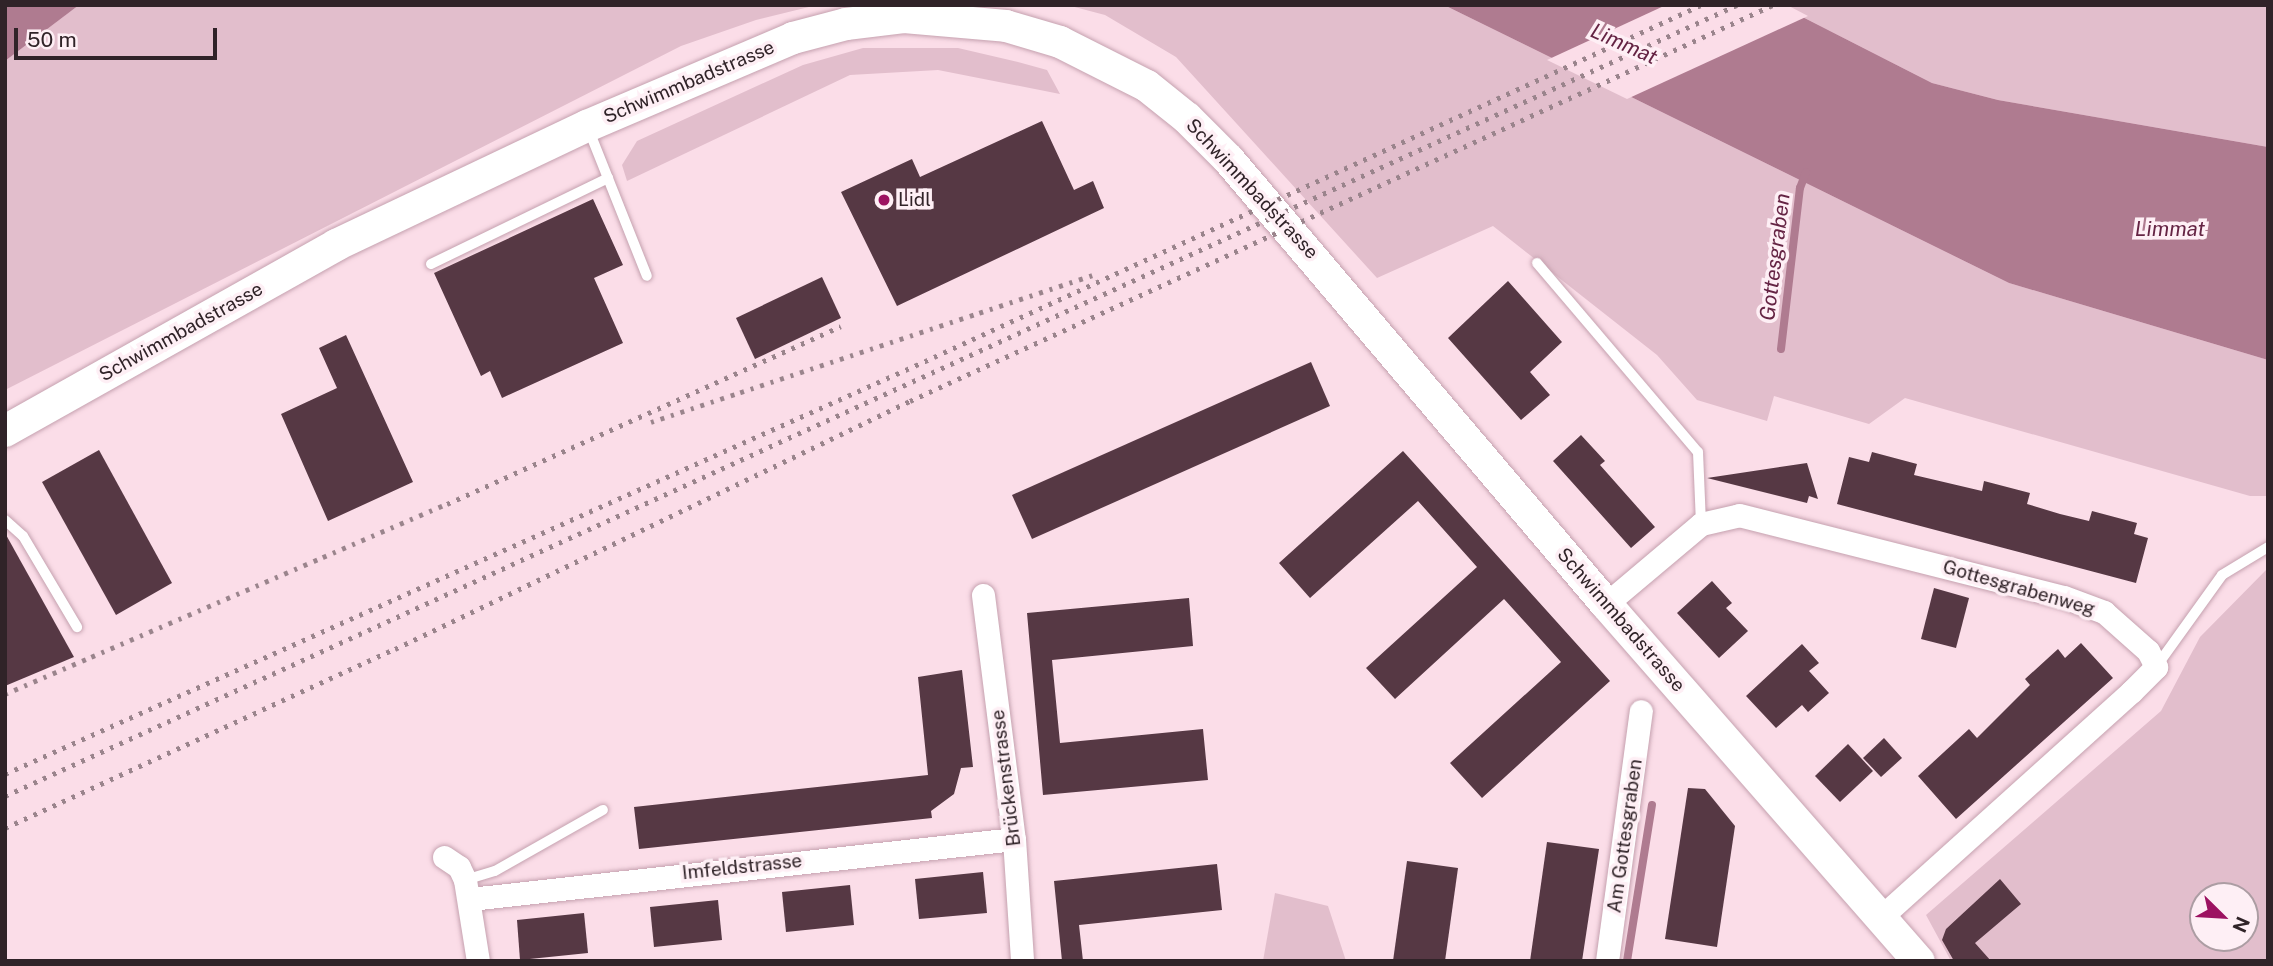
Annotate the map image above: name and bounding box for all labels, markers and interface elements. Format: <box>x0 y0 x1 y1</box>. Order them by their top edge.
scale bar <box>18 14 220 58</box>
water label: Limmat <box>1587 18 1661 70</box>
text: 50 m <box>27 27 77 52</box>
street label: Schwimmbadstrasse <box>600 36 778 128</box>
street label: Schwimmbadstrasse <box>1181 114 1323 264</box>
place label: Lidl <box>898 189 931 211</box>
marker: Lidl <box>876 192 892 208</box>
water label: Gottesgraben <box>1755 192 1795 322</box>
water label: Limmat <box>2135 216 2205 242</box>
street label: Schwimmbadstrasse <box>95 278 267 386</box>
street label: Schwimmbadstrasse <box>1552 543 1690 697</box>
street label: Gottesgrabenweg <box>1940 555 2098 621</box>
street label: Brückenstrasse <box>986 708 1026 848</box>
street label: Am Gottesgraben <box>1603 758 1647 914</box>
street label: Imfeldstrasse <box>681 849 803 885</box>
north arrow <box>2189 882 2259 952</box>
text: N <box>2228 913 2254 936</box>

